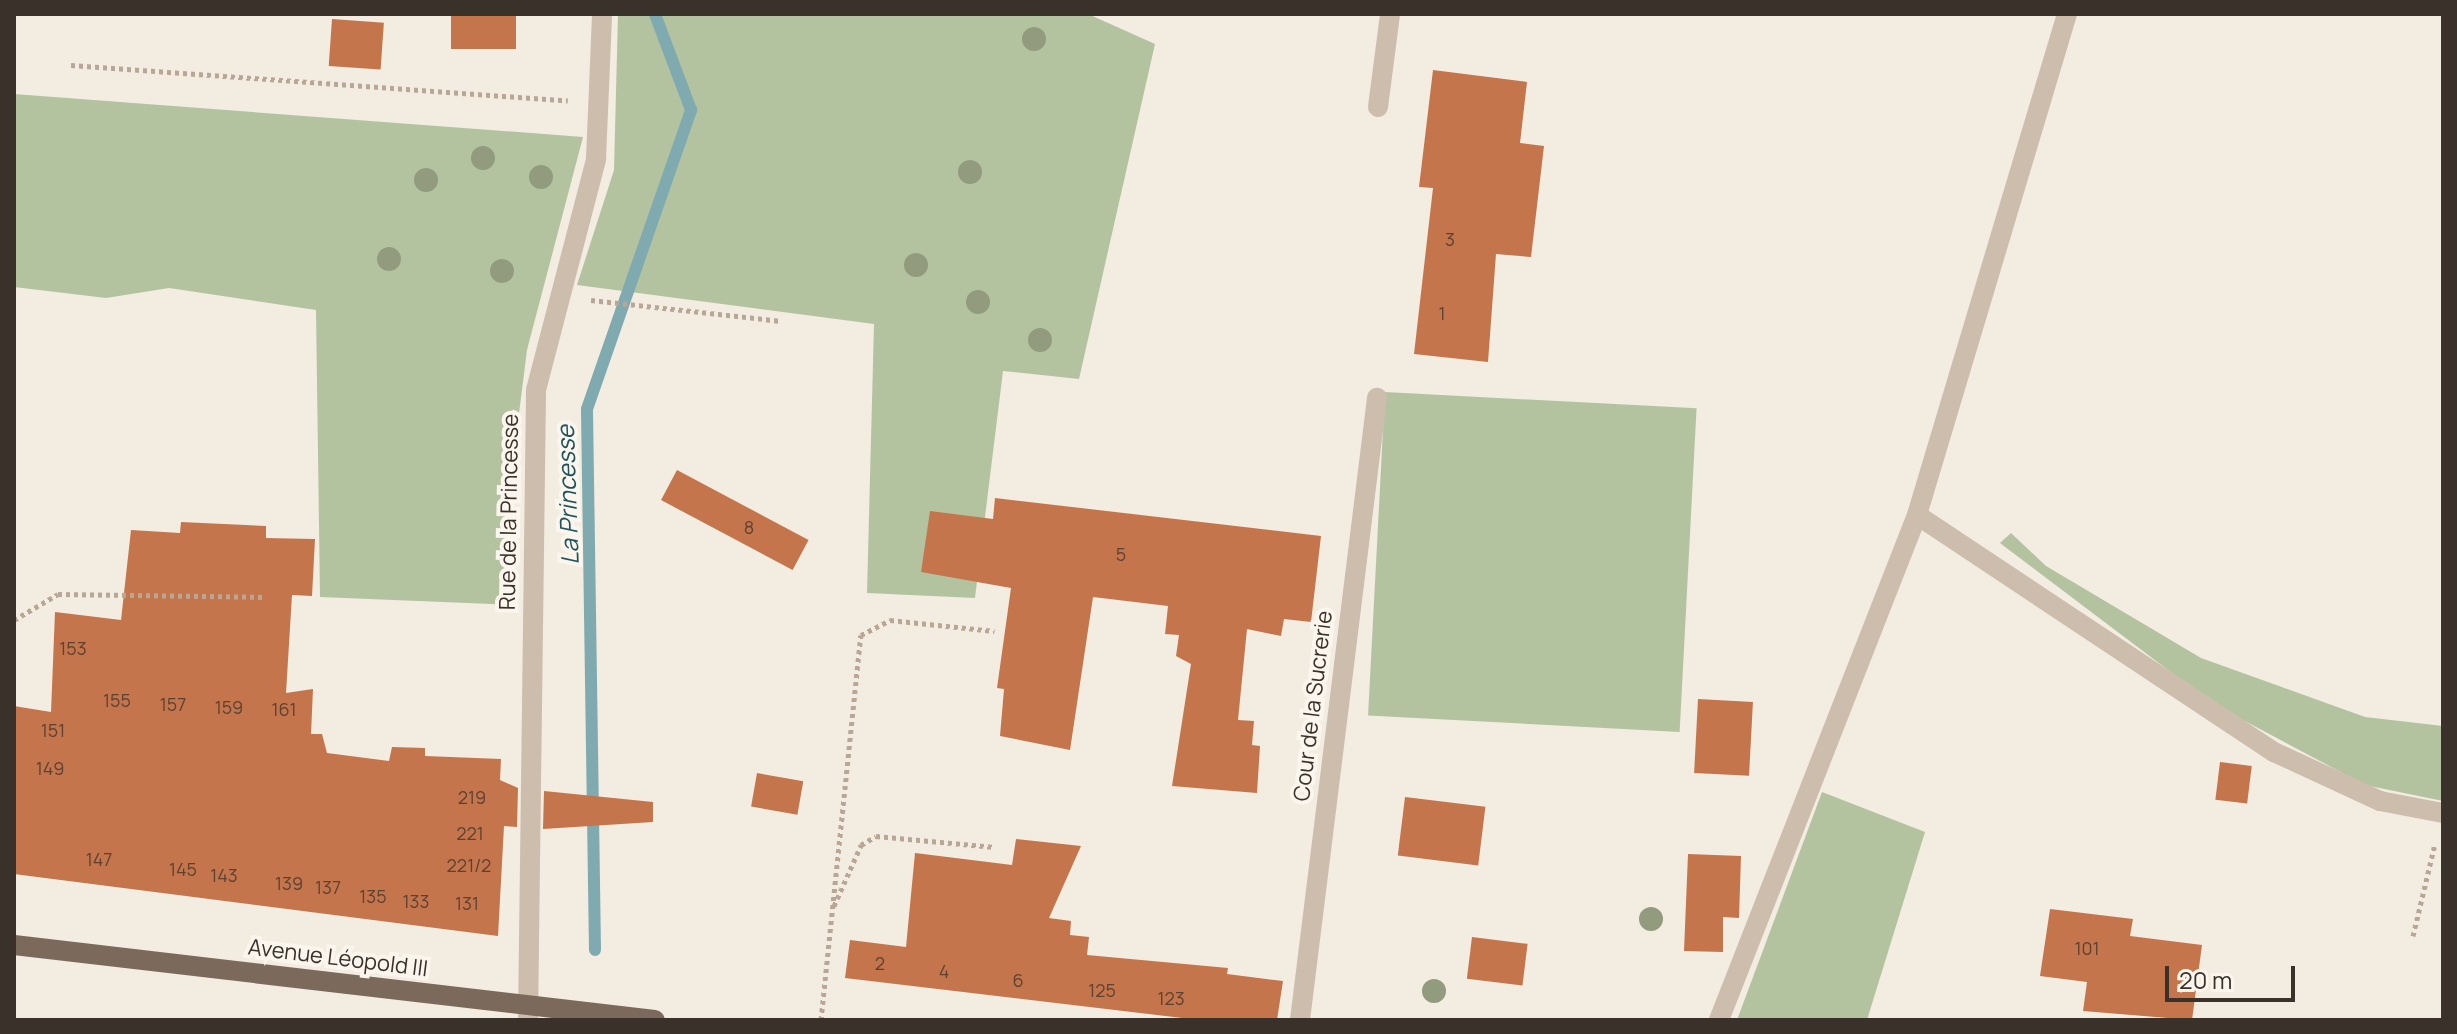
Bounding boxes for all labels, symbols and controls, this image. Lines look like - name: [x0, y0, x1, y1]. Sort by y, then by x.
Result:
- house number: 3: [1445, 228, 1455, 250]
- house number: 1: [1438, 302, 1446, 324]
- street label: Rue de la Princesse: [494, 414, 524, 610]
- water label: La Princesse: [550, 425, 584, 565]
- house number: 8: [744, 516, 754, 538]
- house number: 5: [1116, 543, 1126, 565]
- street label: Cour de la Sucrerie: [1288, 609, 1338, 803]
- house number: 153: [59, 637, 87, 659]
- house number: 155: [103, 689, 131, 711]
- house number: 157: [160, 693, 186, 715]
- house number: 159: [215, 696, 243, 718]
- house number: 161: [272, 698, 296, 720]
- house number: 151: [41, 719, 65, 741]
- house number: 149: [36, 757, 64, 779]
- house number: 219: [458, 786, 486, 808]
- house number: 221: [456, 822, 484, 844]
- house number: 147: [86, 848, 112, 870]
- house number: 221/2: [447, 854, 491, 876]
- house number: 145: [169, 858, 197, 880]
- house number: 143: [210, 864, 238, 886]
- house number: 139: [275, 872, 303, 894]
- house number: 137: [315, 876, 341, 898]
- house number: 135: [359, 885, 387, 907]
- house number: 133: [403, 890, 429, 912]
- house number: 131: [455, 892, 479, 914]
- street label: Avenue Léopold III: [247, 934, 429, 982]
- house number: 101: [2074, 937, 2100, 959]
- scale bar: [2169, 950, 2299, 1000]
- house number: 2: [875, 952, 885, 974]
- house number: 4: [939, 960, 949, 982]
- text: 20 m: [2179, 963, 2232, 996]
- house number: 6: [1012, 969, 1024, 991]
- house number: 125: [1088, 979, 1116, 1001]
- house number: 123: [1157, 987, 1185, 1009]

